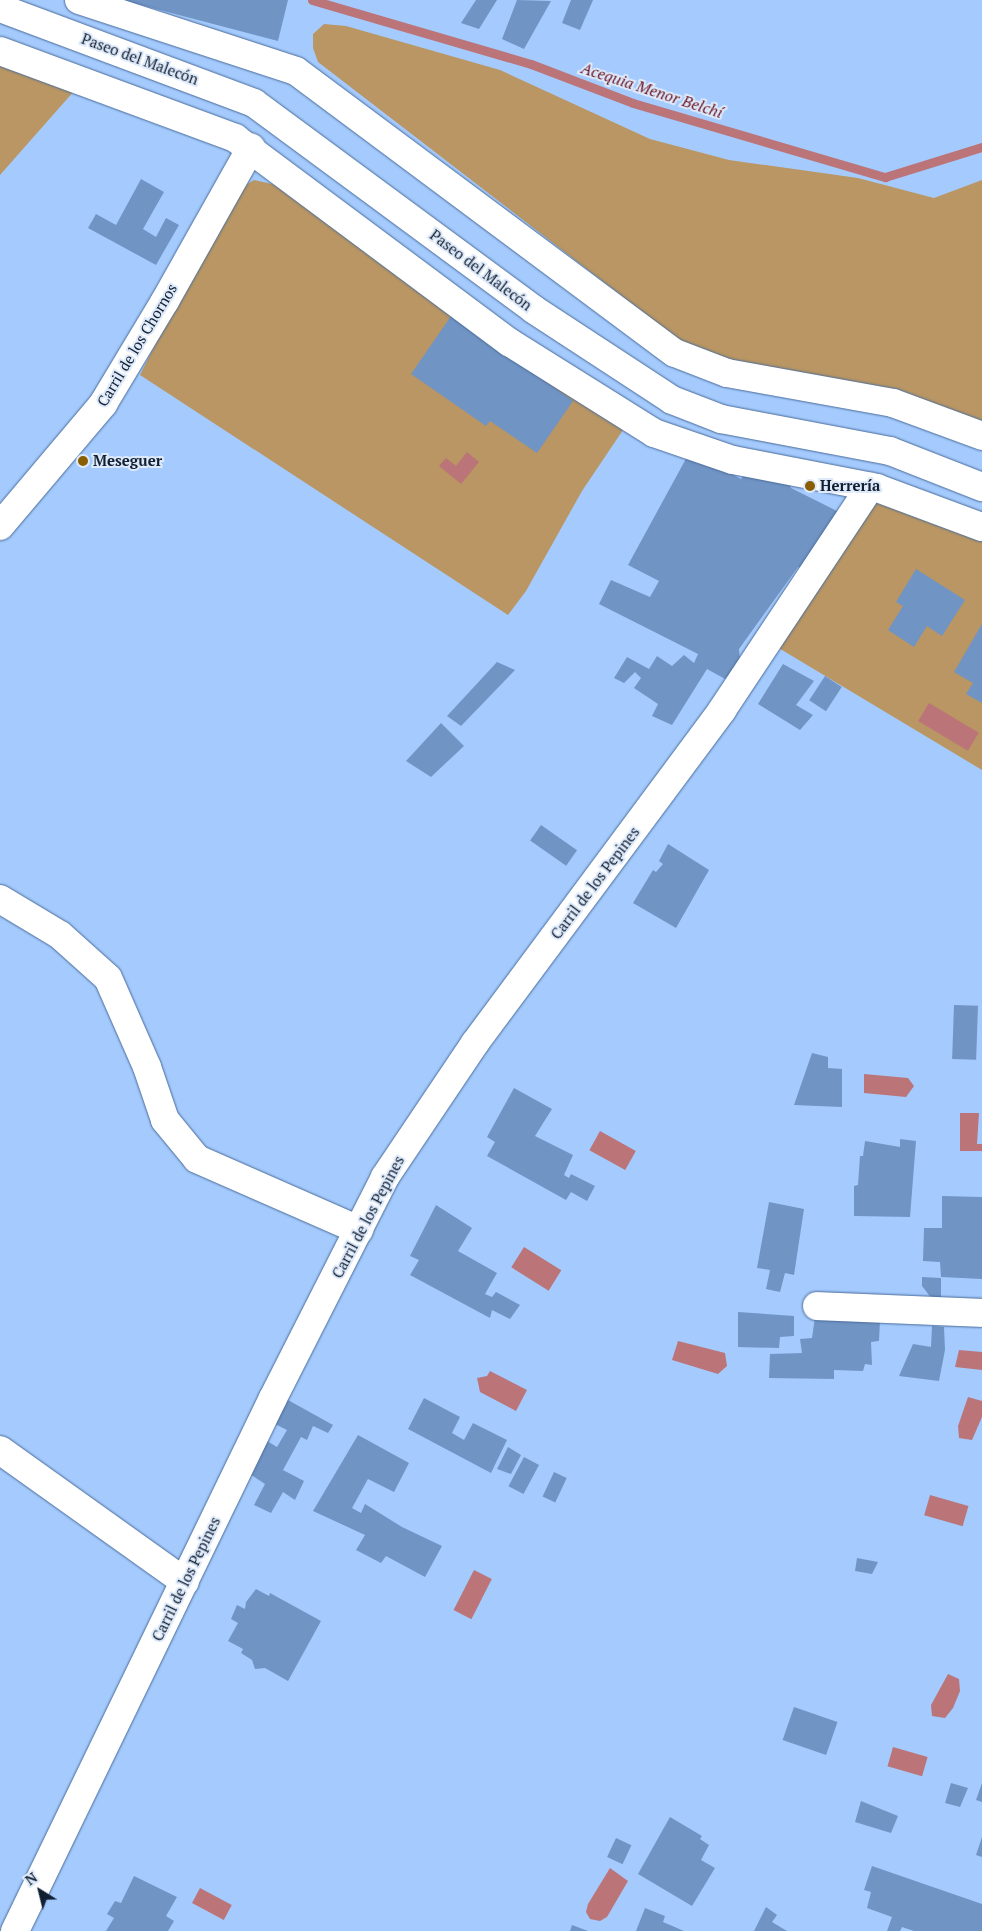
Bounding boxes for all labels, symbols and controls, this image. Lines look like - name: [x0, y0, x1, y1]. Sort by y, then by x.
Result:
- street label: Paseo del Malecón: [79, 29, 201, 89]
- water label: Acequia Menor Belchí: [579, 58, 725, 122]
- street label: Paseo del Malecón: [426, 226, 536, 314]
- street label: Carril de los Chornos: [93, 280, 181, 410]
- place label: Meseguer: [93, 452, 162, 470]
- marker: Meseguer: [77, 455, 89, 467]
- place label: Herrería: [820, 477, 880, 495]
- marker: Herrería: [804, 480, 816, 492]
- street label: Carril de los Pepines: [547, 823, 643, 943]
- street label: Carril de los Pepines: [328, 1153, 408, 1281]
- street label: Carril de los Pepines: [148, 1514, 224, 1644]
- north arrow: [15, 1866, 65, 1916]
- text: N: [21, 1868, 41, 1889]

